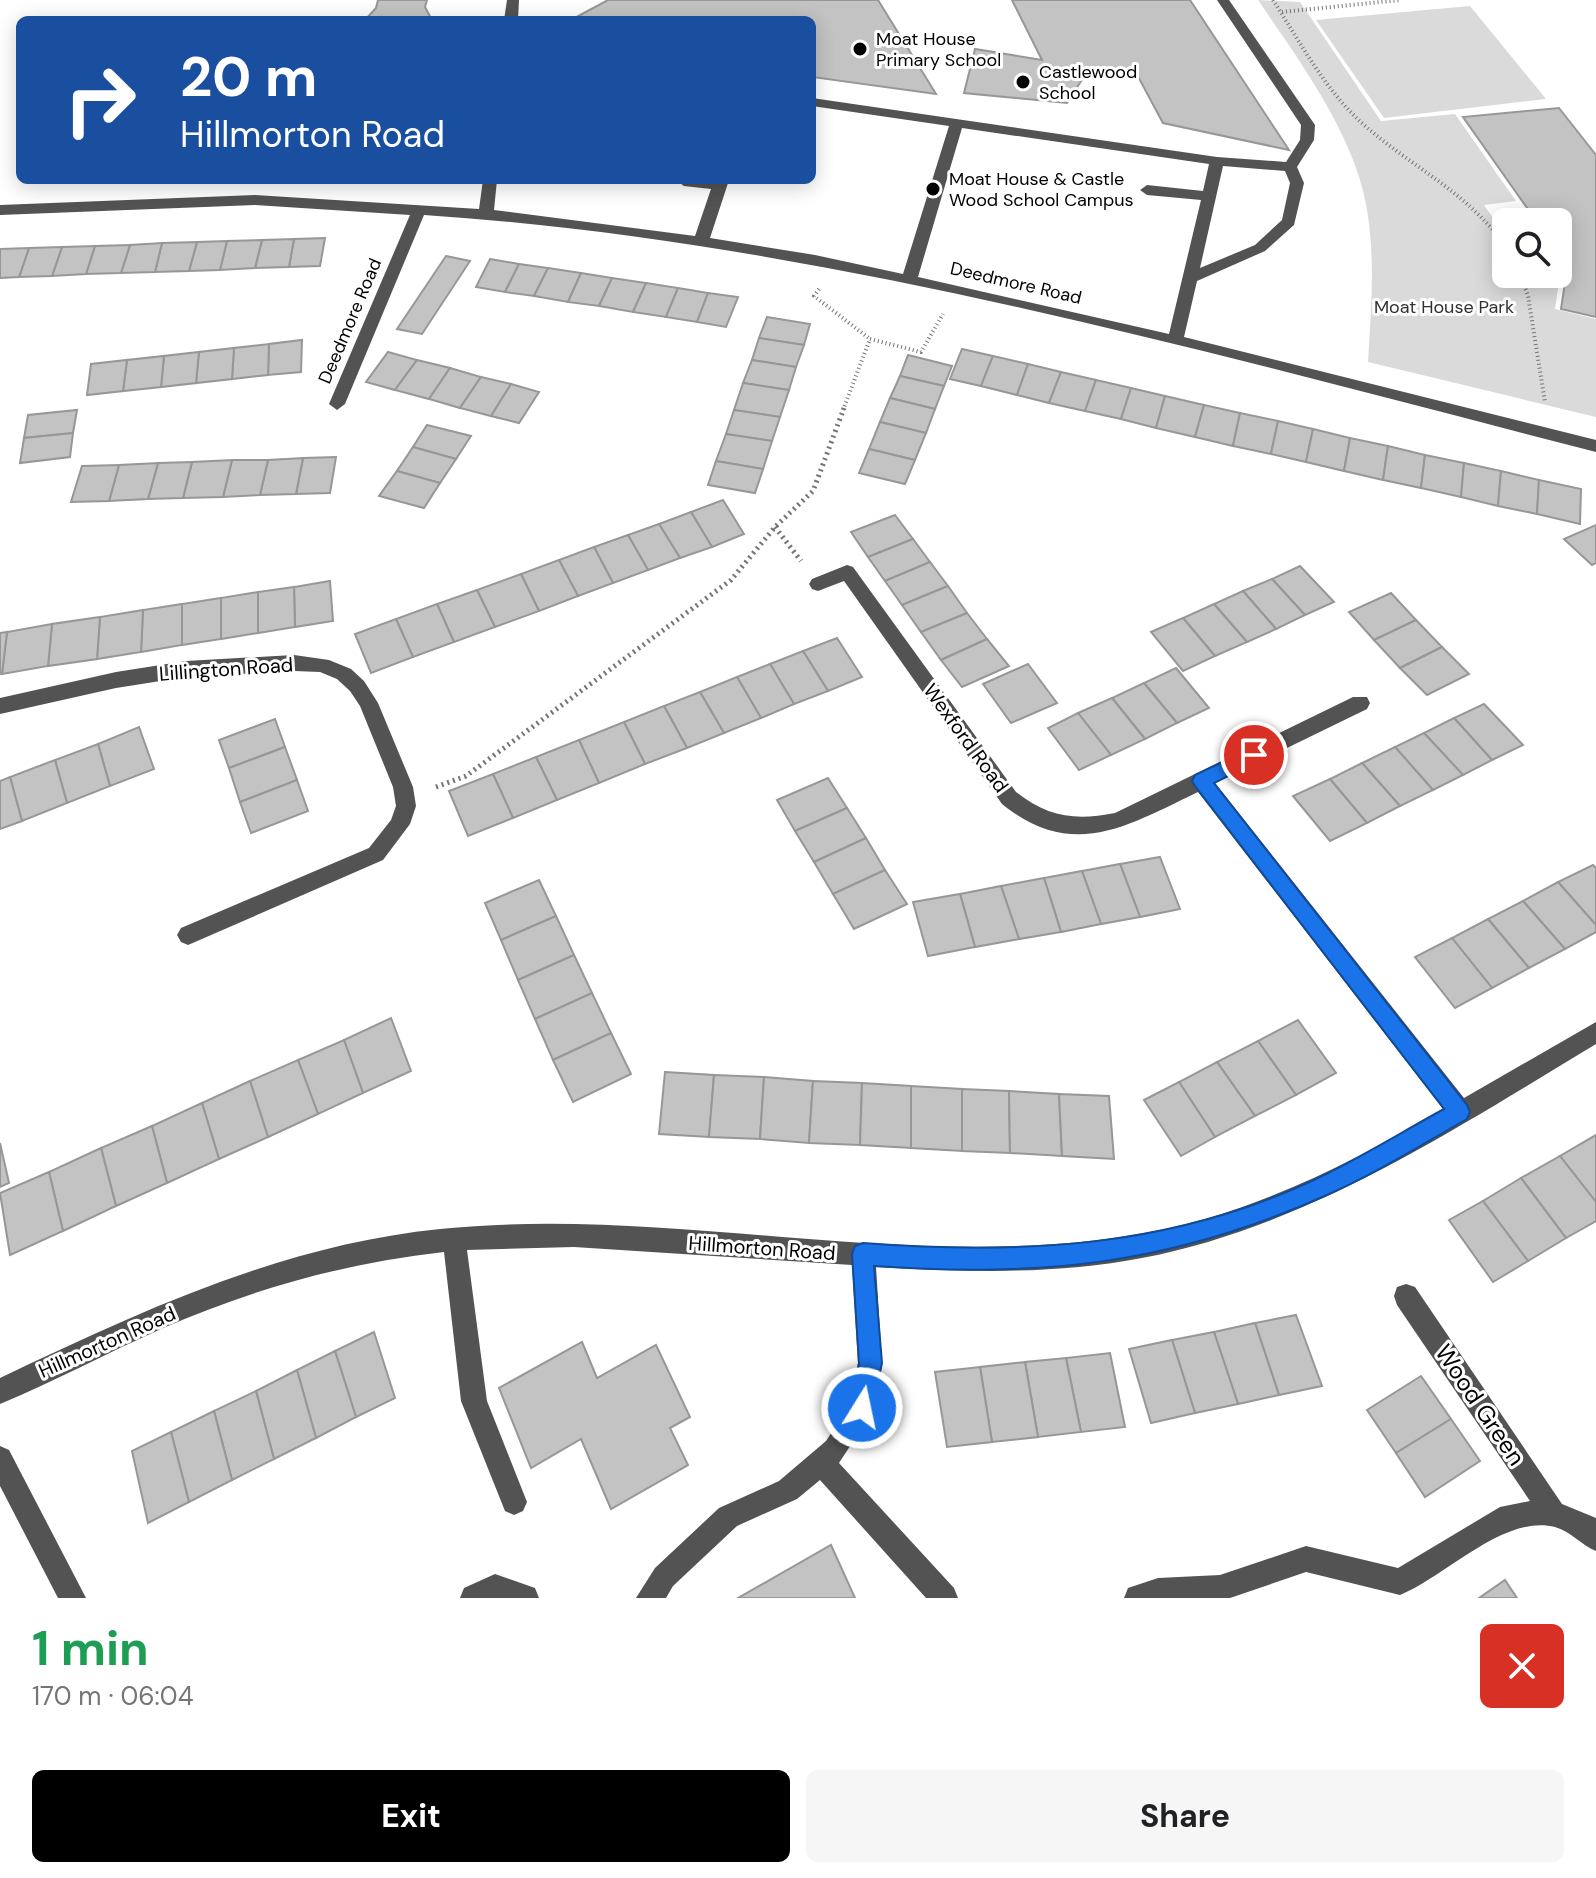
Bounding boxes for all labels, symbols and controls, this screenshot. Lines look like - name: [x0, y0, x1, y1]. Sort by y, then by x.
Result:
- place label: Moat House Primary School: [876, 27, 1001, 72]
- text: 20 m: [180, 40, 317, 113]
- marker: Moat House Primary School: [851, 40, 869, 58]
- icon: right: [48, 48, 152, 152]
- place label: Castlewood School: [1039, 60, 1137, 105]
- marker: Castlewood School: [1014, 73, 1032, 91]
- text: Hillmorton Road: [180, 111, 445, 158]
- place label: Moat House & Castle Wood School Campus: [949, 167, 1134, 212]
- marker: Moat House & Castle Wood School Campus: [924, 180, 942, 198]
- map controls: [1492, 208, 1572, 288]
- button: search: [1492, 208, 1572, 288]
- street label: Deedmore Road: [313, 255, 387, 387]
- street label: Deedmore Road: [948, 256, 1084, 310]
- park label: Moat House Park: [1374, 295, 1514, 319]
- street label: Lillington Road: [158, 651, 294, 687]
- street label: Wexford Road: [918, 678, 1014, 798]
- pin: [1220, 721, 1288, 789]
- icon: arrive: [1232, 733, 1276, 777]
- street label: Hillmorton Road: [688, 1230, 836, 1266]
- street label: Hillmorton Road: [34, 1300, 180, 1384]
- street label: Wood Green: [1429, 1338, 1532, 1471]
- position arrow: [820, 1366, 904, 1450]
- text: 1 min: [32, 1617, 149, 1680]
- button: close: [1480, 1624, 1564, 1708]
- text: 170 m · 06:04: [32, 1679, 193, 1713]
- button: Exit: [32, 1770, 790, 1862]
- button: Share: [806, 1770, 1564, 1862]

